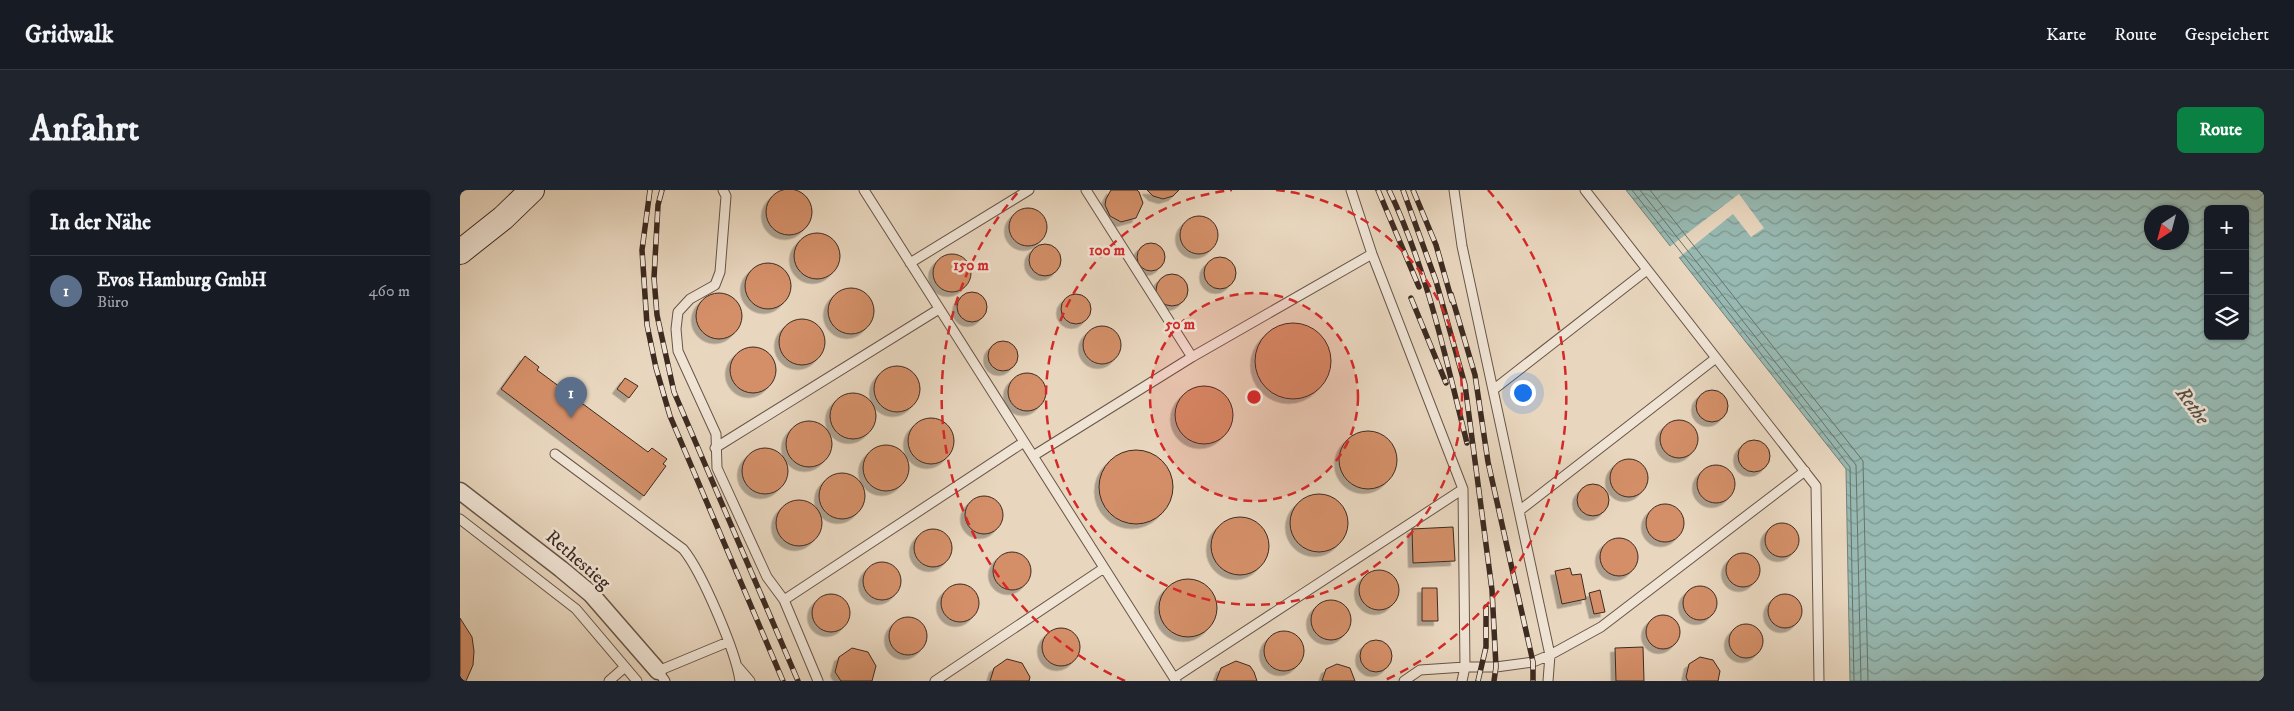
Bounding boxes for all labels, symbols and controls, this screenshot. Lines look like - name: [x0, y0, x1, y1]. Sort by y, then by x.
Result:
- text: Gridwalk: [25, 20, 113, 50]
- text: Karte: [2046, 24, 2086, 46]
- text: Route: [2114, 24, 2157, 46]
- text: Gespeichert: [2185, 24, 2269, 46]
- button: Route: [2177, 107, 2264, 153]
- text: Anfahrt: [30, 108, 139, 152]
- north arrow: [2144, 205, 2189, 250]
- map controls: [2204, 205, 2249, 340]
- button: +: [2204, 205, 2249, 250]
- text: In der Nähe: [50, 210, 151, 236]
- text: 100 m: [1089, 241, 1126, 260]
- button: −: [2204, 250, 2249, 295]
- text: 150 m: [953, 256, 989, 275]
- text: Evos Hamburg GmbH: [97, 269, 267, 292]
- text: 1: [63, 281, 69, 301]
- text: 460 m: [368, 281, 410, 301]
- text: Büro: [97, 292, 129, 312]
- button: layers: [2204, 295, 2249, 340]
- text: 50 m: [1164, 315, 1196, 334]
- pin: 1: [555, 377, 587, 418]
- your location: [1510, 380, 1536, 406]
- water label: Rethe: [2169, 381, 2215, 431]
- centre of rings: [1245, 388, 1263, 406]
- street label: Rethestieg: [541, 525, 616, 595]

